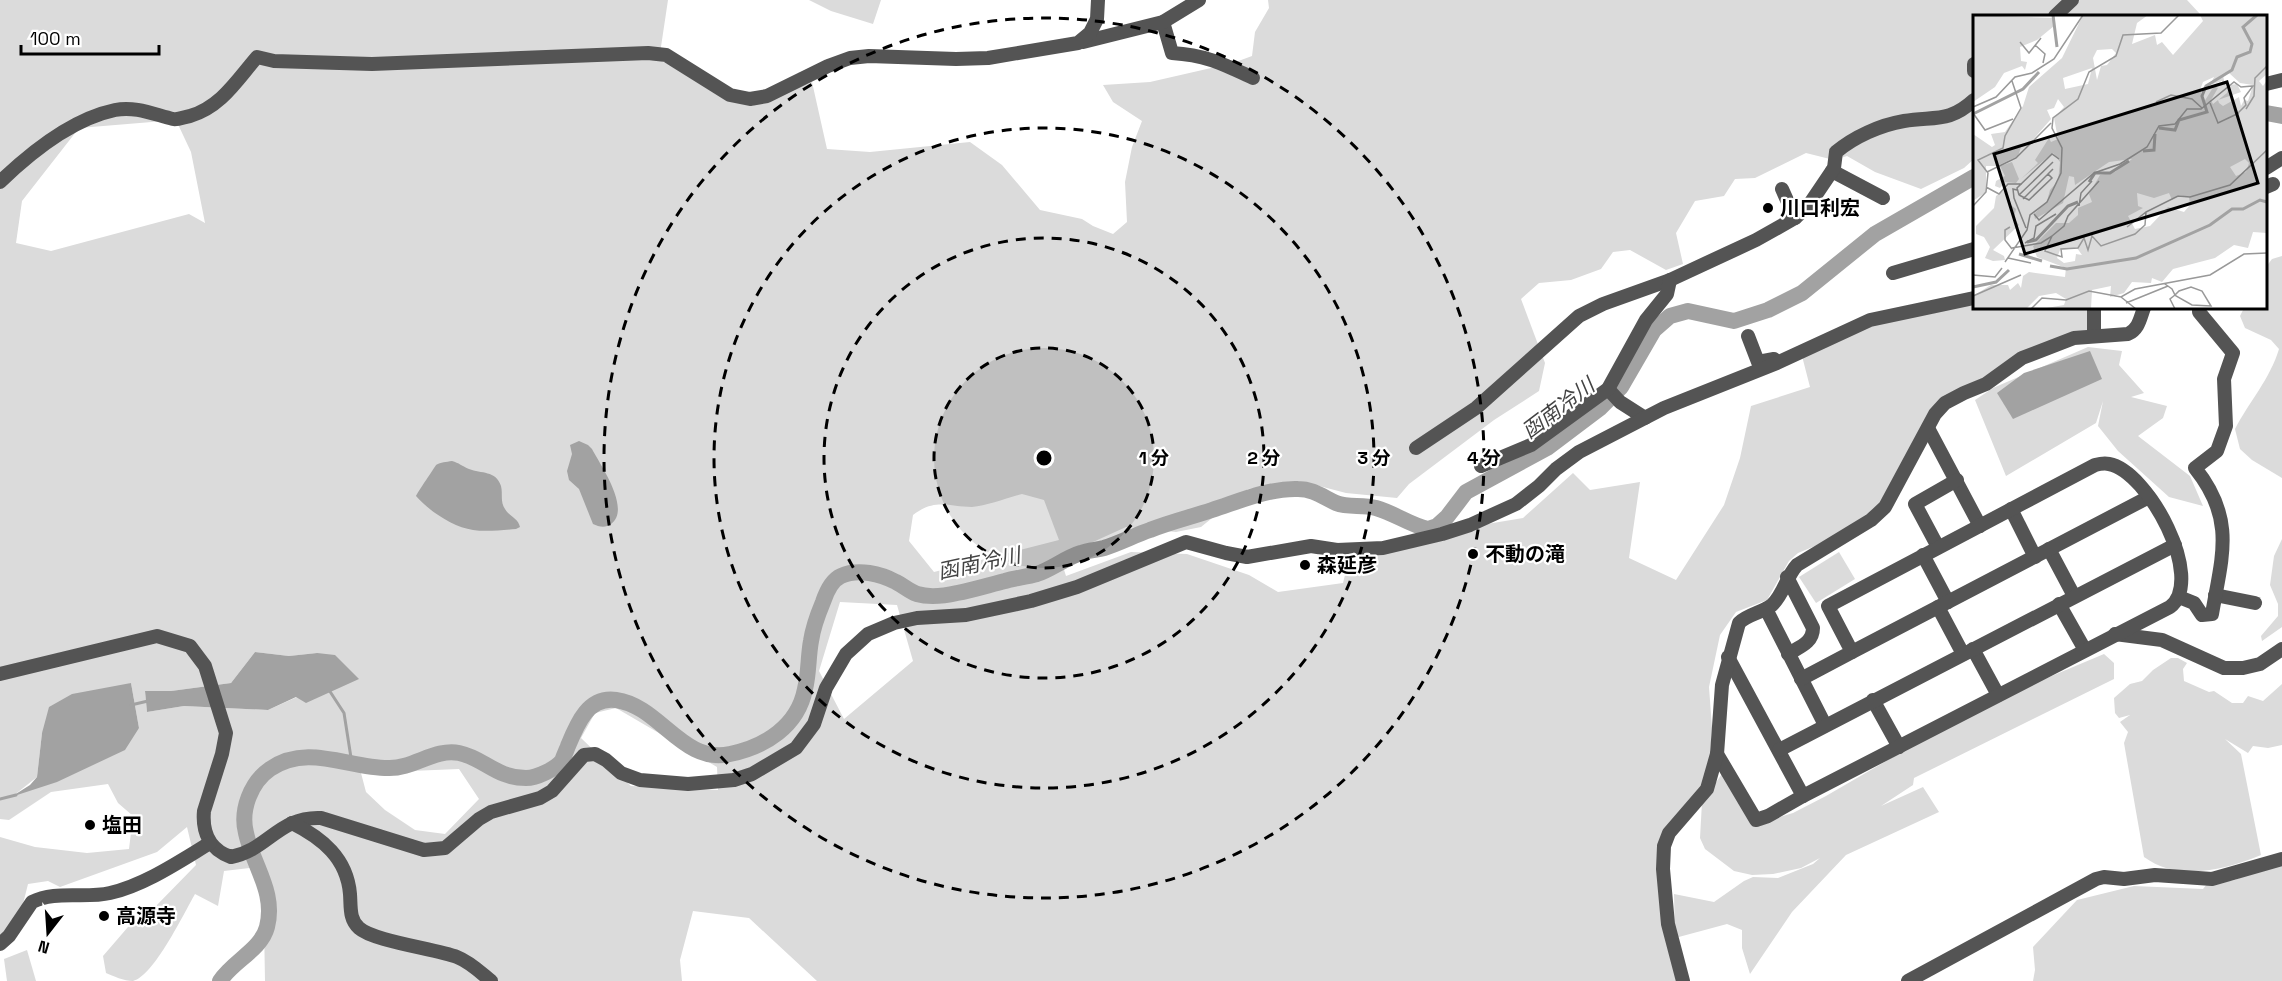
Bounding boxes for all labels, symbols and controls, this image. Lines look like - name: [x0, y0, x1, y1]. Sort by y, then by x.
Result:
- inset map: [1973, 15, 2267, 309]
- scale bar: [21, 18, 159, 56]
- text: 100 m: [30, 27, 81, 50]
- place label: 川口利宏: [1780, 195, 1860, 221]
- marker: 川口利宏: [1761, 201, 1775, 215]
- water label: 函南冷川: [1516, 371, 1601, 444]
- text: 1 分: [1139, 446, 1169, 469]
- text: 2 分: [1247, 446, 1281, 469]
- text: 3 分: [1357, 446, 1391, 469]
- text: 4 分: [1467, 446, 1501, 469]
- centre of rings: [1034, 448, 1054, 468]
- water label: 函南冷川: [935, 541, 1025, 585]
- place label: 不動の滝: [1485, 541, 1565, 567]
- marker: 不動の滝: [1466, 547, 1480, 561]
- place label: 森延彦: [1317, 552, 1377, 578]
- marker: 森延彦: [1298, 558, 1312, 572]
- place label: 塩田: [102, 812, 142, 838]
- marker: 塩田: [83, 818, 97, 832]
- north arrow: [18, 903, 78, 963]
- place label: 高源寺: [116, 903, 176, 929]
- marker: 高源寺: [97, 909, 111, 923]
- text: N: [36, 935, 52, 958]

